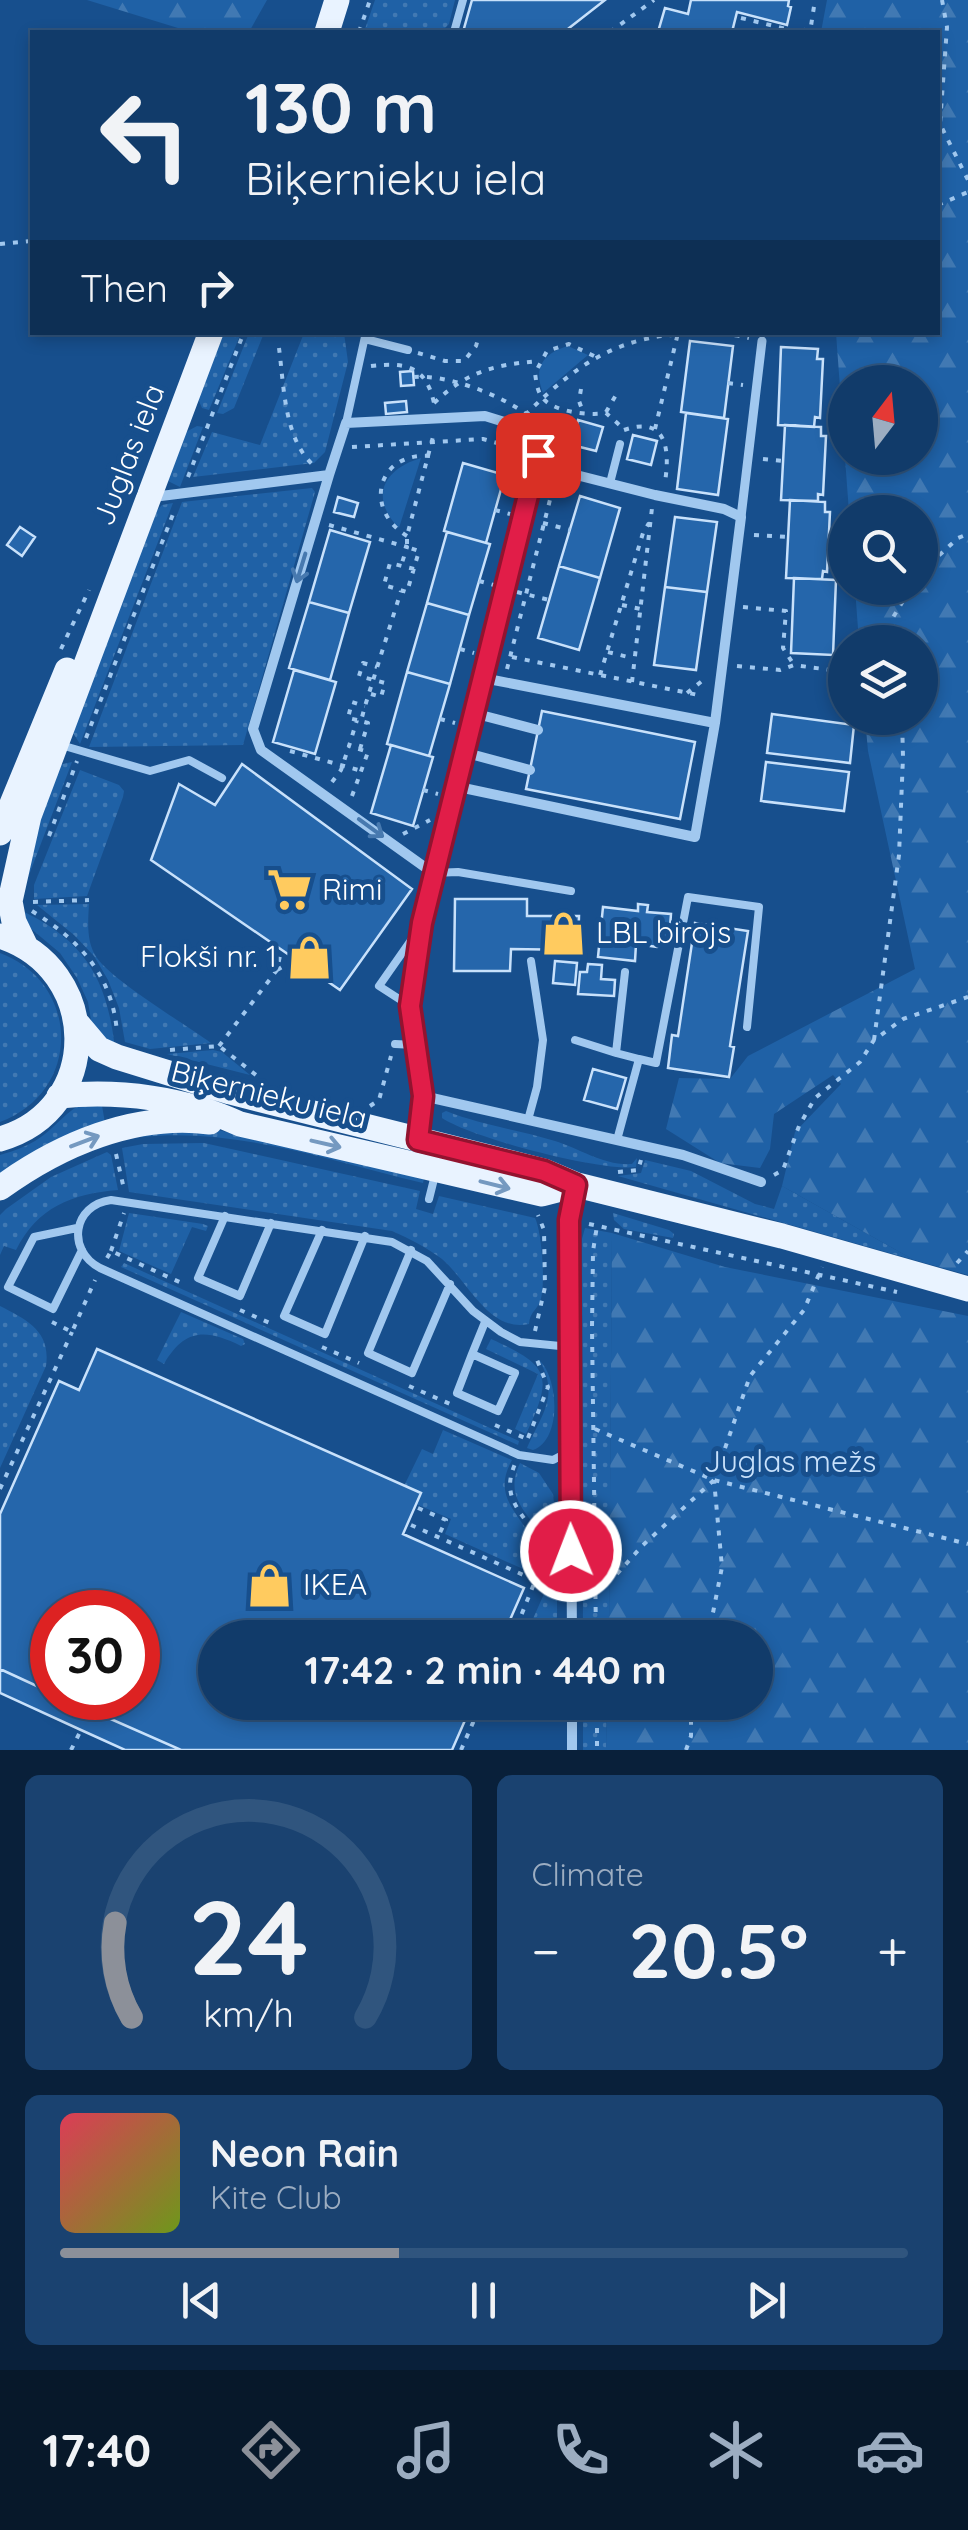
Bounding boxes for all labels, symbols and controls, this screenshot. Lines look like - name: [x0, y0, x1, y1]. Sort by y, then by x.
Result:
- text: 130 m: [245, 63, 437, 151]
- icon: left: [80, 70, 210, 200]
- text: Biķernieku iela: [245, 150, 546, 206]
- icon: right: [188, 260, 243, 315]
- text: Then: [80, 264, 168, 312]
- north arrow: [828, 365, 938, 475]
- map controls: [828, 365, 938, 735]
- street label: Juglas iela: [84, 379, 172, 531]
- pin: [496, 413, 581, 498]
- icon: arrive: [511, 428, 566, 483]
- button: search: [828, 495, 938, 605]
- one-way arrow: [291, 552, 309, 583]
- button: layers: [828, 625, 938, 735]
- one-way arrow: [356, 817, 384, 838]
- supermarket icon: Rimi: [265, 866, 313, 914]
- place label: Rimi: [322, 870, 382, 908]
- shop icon: LBL birojs: [539, 909, 587, 957]
- place label: LBL birojs: [596, 913, 731, 951]
- shop icon: Flokši nr. 1: [286, 933, 334, 981]
- place label: Flokši nr. 1: [140, 937, 277, 975]
- street label: Biķernieku iela: [167, 1051, 371, 1137]
- one-way arrow: [68, 1131, 99, 1149]
- one-way arrow: [309, 1136, 341, 1154]
- one-way arrow: [479, 1176, 510, 1195]
- park label: Juglas mežs: [704, 1442, 876, 1480]
- position arrow: [519, 1499, 623, 1603]
- shop icon: IKEA: [246, 1561, 294, 1609]
- place label: IKEA: [303, 1565, 367, 1603]
- speed limit sign: 30: [30, 1590, 160, 1720]
- text: 17:42 · 2 min · 440 m: [304, 1646, 667, 1694]
- text: Climate: [532, 1854, 644, 1894]
- text: 24: [188, 1871, 308, 2001]
- text: 20.5°: [629, 1903, 809, 1997]
- text: −: [532, 1916, 560, 1985]
- text: +: [877, 1916, 908, 1985]
- text: km/h: [203, 1991, 294, 2036]
- text: Neon Rain: [210, 2129, 399, 2177]
- text: Kite Club: [210, 2177, 342, 2217]
- icon: previous: [174, 2273, 229, 2328]
- icon: pause: [456, 2273, 511, 2328]
- icon: next: [739, 2273, 794, 2328]
- icon: directions: [236, 2415, 306, 2485]
- icon: music: [391, 2415, 461, 2485]
- icon: phone: [546, 2415, 616, 2485]
- icon: climate: [701, 2415, 771, 2485]
- icon: car: [855, 2415, 925, 2485]
- text: 17:40: [42, 2422, 151, 2478]

